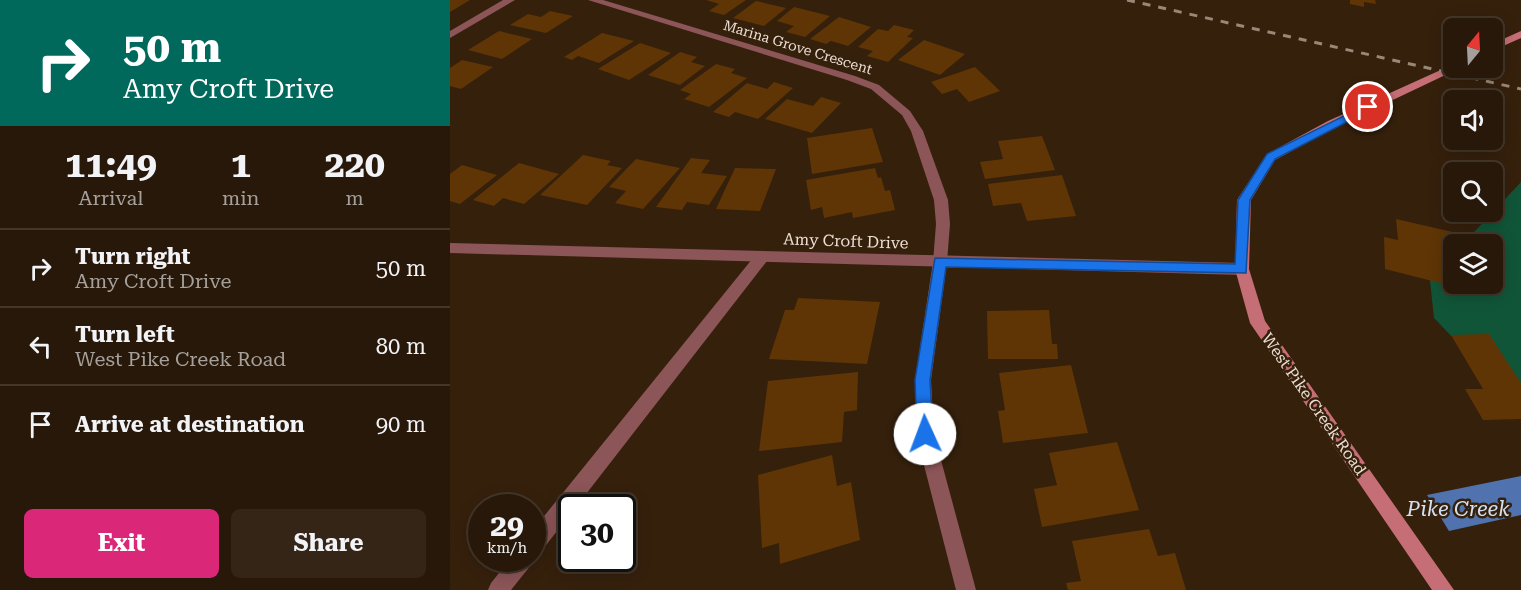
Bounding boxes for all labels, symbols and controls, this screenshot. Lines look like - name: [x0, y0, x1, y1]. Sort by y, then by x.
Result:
- street label: Marina Grove Crescent: [722, 17, 874, 77]
- north arrow: [1443, 18, 1503, 78]
- map controls: [1443, 18, 1503, 294]
- text: 50 m: [123, 23, 221, 72]
- icon: right: [24, 24, 102, 102]
- text: Amy Croft Drive: [123, 73, 334, 105]
- pin: [1342, 81, 1393, 132]
- icon: arrive: [1351, 90, 1384, 123]
- button: sound: [1443, 90, 1503, 150]
- text: 11:49: [65, 144, 157, 186]
- text: 1: [231, 144, 251, 186]
- text: 220: [325, 144, 385, 186]
- button: search: [1443, 162, 1503, 222]
- text: Arrival: [78, 186, 143, 210]
- text: min: [222, 186, 259, 210]
- text: m: [346, 186, 364, 210]
- street label: Amy Croft Drive: [783, 229, 909, 253]
- button: layers: [1443, 234, 1503, 294]
- text: Turn right: [75, 244, 190, 269]
- icon: right: [24, 252, 57, 285]
- text: 50 m: [376, 256, 426, 281]
- text: Amy Croft Drive: [75, 269, 231, 293]
- text: Turn left: [75, 322, 175, 347]
- street label: West Pike Creek Road: [1258, 329, 1370, 479]
- icon: left: [24, 330, 57, 363]
- text: 80 m: [376, 334, 426, 359]
- text: West Pike Creek Road: [75, 347, 286, 371]
- position arrow: [893, 402, 957, 466]
- icon: arrive: [24, 408, 57, 441]
- text: Arrive at destination: [75, 412, 304, 437]
- text: 90 m: [376, 412, 426, 437]
- speed limit sign: 30: [558, 494, 636, 572]
- water label: Pike Creek: [1405, 497, 1510, 521]
- text: 29: [490, 508, 524, 543]
- button: Exit: [24, 509, 219, 578]
- button: Share: [231, 509, 426, 578]
- text: km/h: [487, 539, 527, 557]

